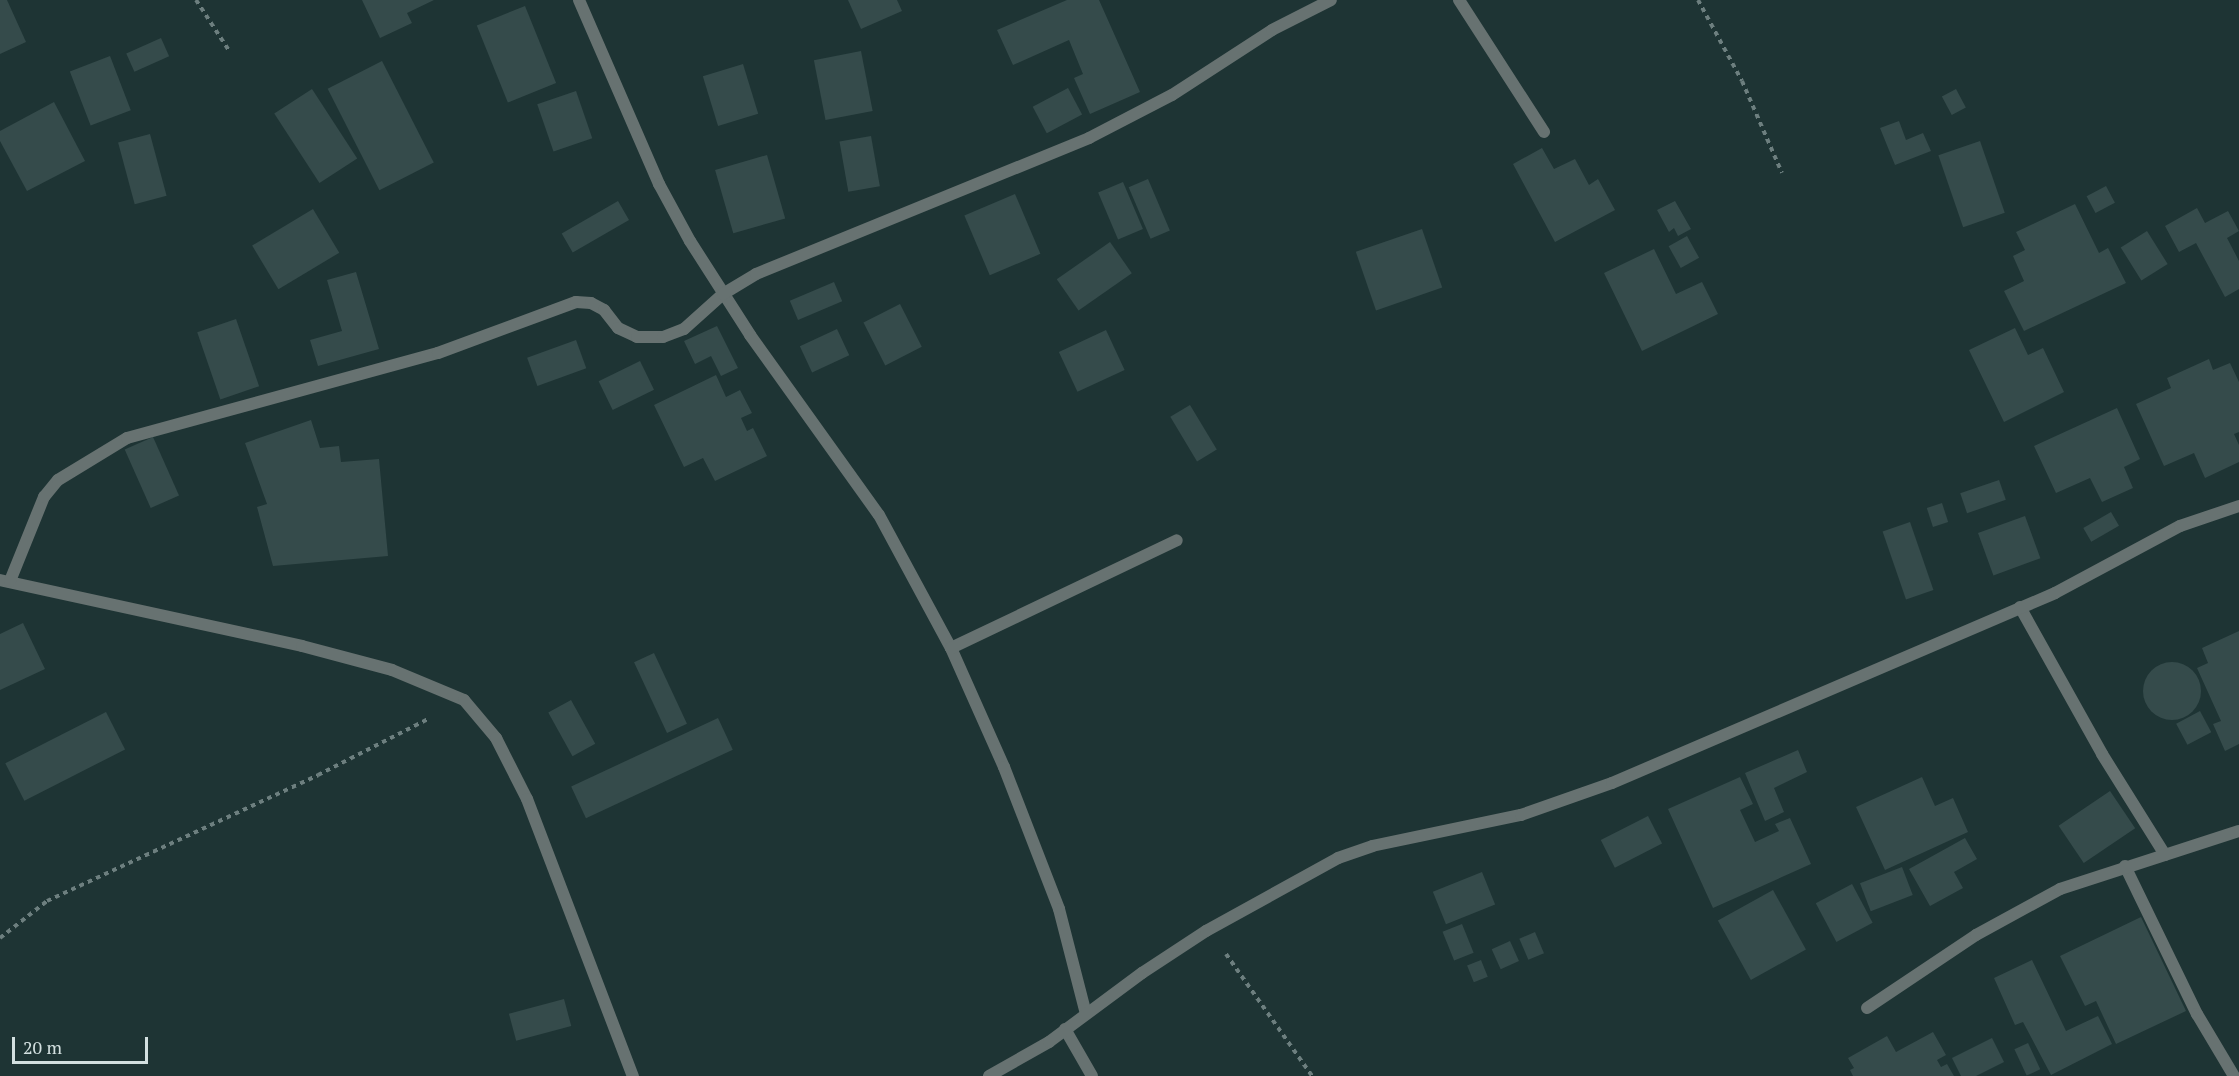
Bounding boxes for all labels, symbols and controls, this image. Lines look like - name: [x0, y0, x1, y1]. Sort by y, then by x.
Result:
- scale bar: [15, 1025, 152, 1063]
- text: 20 m: [23, 1035, 62, 1059]

